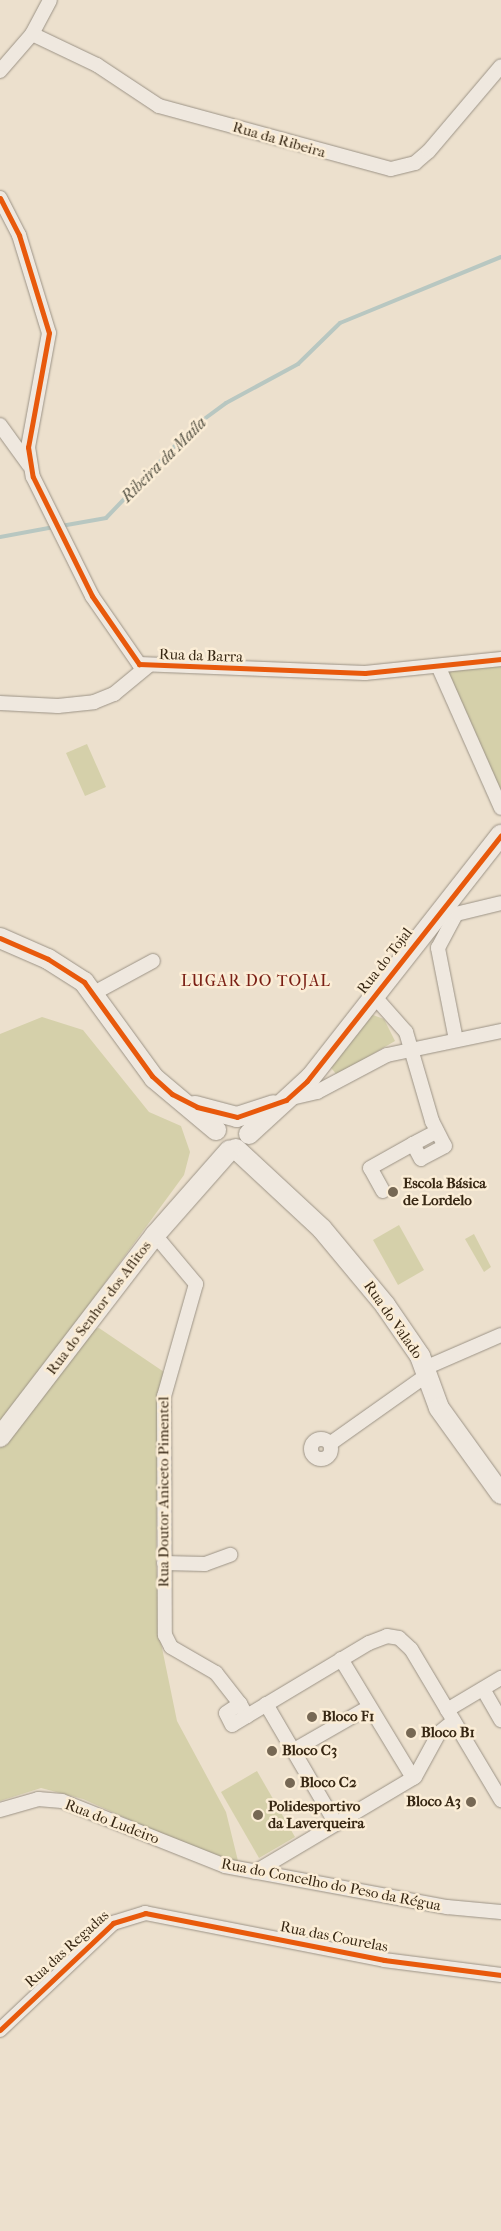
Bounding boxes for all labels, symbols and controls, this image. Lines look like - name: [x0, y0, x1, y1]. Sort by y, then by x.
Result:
- street label: Rua da Ribeira: [230, 118, 328, 162]
- water label: Ribeira da Maíla: [118, 414, 210, 506]
- street label: Rua da Barra: [159, 646, 243, 666]
- street label: Rua do Tojal: [353, 924, 417, 998]
- district label: LUGAR DO TOJAL: [179, 971, 333, 991]
- place label: Escola Básica de Lordelo: [403, 1174, 486, 1209]
- marker: Escola Básica de Lordelo: [387, 1186, 399, 1198]
- street label: Rua do Senhor dos Aflitos: [43, 1237, 155, 1379]
- street label: Rua do Valado: [360, 1278, 426, 1362]
- street label: Rua Doutor Aniceto Pimentel: [155, 1397, 173, 1587]
- place label: Bloco F1: [322, 1708, 374, 1726]
- marker: Bloco F1: [306, 1711, 318, 1723]
- place label: Bloco B1: [421, 1724, 475, 1742]
- marker: Bloco B1: [405, 1727, 417, 1739]
- place label: Bloco C3: [282, 1742, 337, 1760]
- marker: Bloco C3: [266, 1745, 278, 1757]
- place label: Bloco C2: [300, 1774, 357, 1792]
- marker: Bloco C2: [284, 1777, 296, 1789]
- place label: Bloco A3: [406, 1793, 461, 1811]
- street label: Rua do Ludeiro: [62, 1796, 162, 1848]
- marker: Bloco A3: [465, 1796, 477, 1808]
- place label: Polidesportivo da Laverqueira: [268, 1797, 364, 1832]
- marker: Polidesportivo da Laverqueira: [252, 1809, 264, 1821]
- street label: Rua do Concelho do Peso da Régua: [220, 1855, 442, 1915]
- street label: Rua das Regadas: [21, 1907, 113, 1991]
- street label: Rua das Courelas: [279, 1918, 389, 1956]

